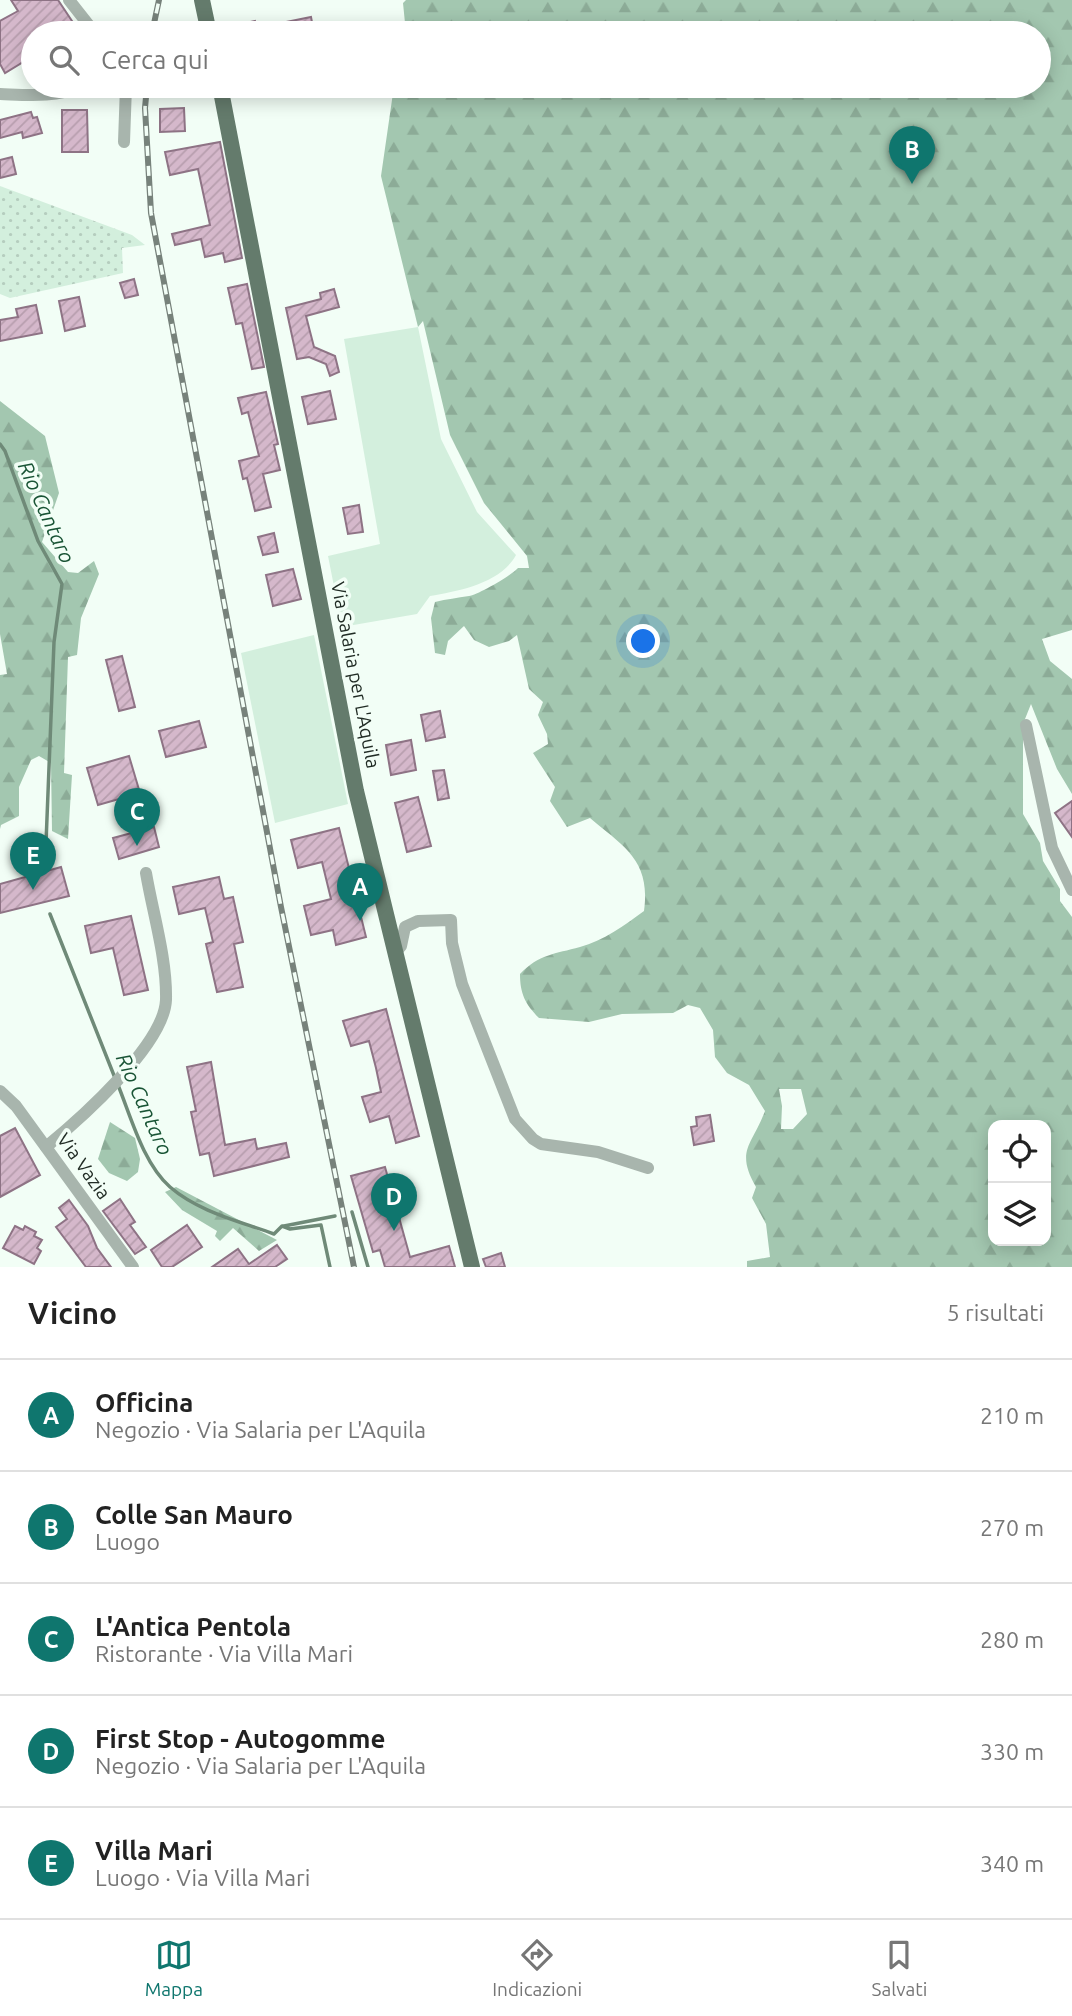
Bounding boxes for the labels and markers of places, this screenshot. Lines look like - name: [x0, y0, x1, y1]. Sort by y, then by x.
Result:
- pin: B: [889, 126, 935, 184]
- pin: C: [114, 788, 160, 846]
- pin: E: [10, 832, 56, 890]
- pin: A: [337, 863, 383, 921]
- pin: D: [371, 1173, 417, 1231]

